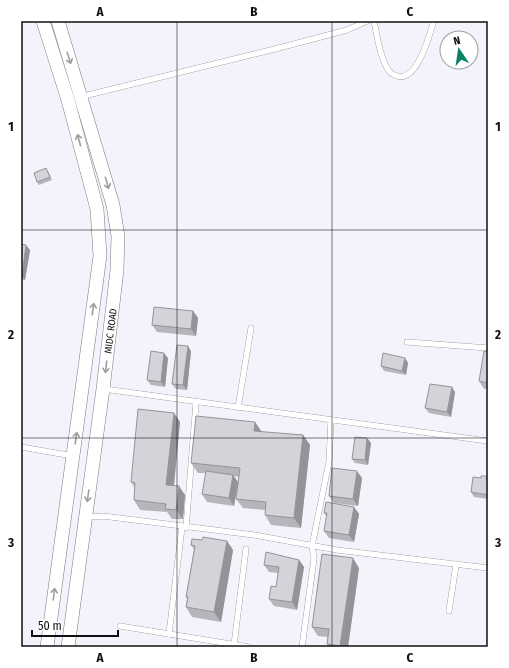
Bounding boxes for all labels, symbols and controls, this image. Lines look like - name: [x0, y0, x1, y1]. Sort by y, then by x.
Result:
- text: A: [95, 4, 104, 19]
- text: B: [250, 4, 258, 19]
- text: C: [407, 4, 414, 19]
- north arrow: [439, 30, 479, 70]
- text: N: [452, 34, 462, 48]
- one-way arrow: [66, 52, 74, 64]
- text: 1: [8, 119, 14, 134]
- text: 1: [495, 119, 501, 134]
- one-way arrow: [75, 134, 82, 147]
- one-way arrow: [104, 176, 111, 189]
- one-way arrow: [89, 303, 97, 316]
- street label: MIDC ROAD: [102, 308, 120, 354]
- text: 2: [7, 327, 14, 342]
- text: 2: [494, 327, 501, 342]
- one-way arrow: [102, 360, 110, 373]
- one-way arrow: [72, 432, 80, 445]
- one-way arrow: [84, 489, 92, 502]
- text: 3: [7, 535, 14, 550]
- text: 3: [494, 535, 501, 550]
- one-way arrow: [50, 588, 58, 601]
- scale bar: [32, 612, 118, 638]
- text: 50 m: [38, 619, 62, 633]
- text: A: [95, 650, 104, 665]
- text: B: [250, 650, 258, 665]
- text: C: [407, 650, 414, 665]

